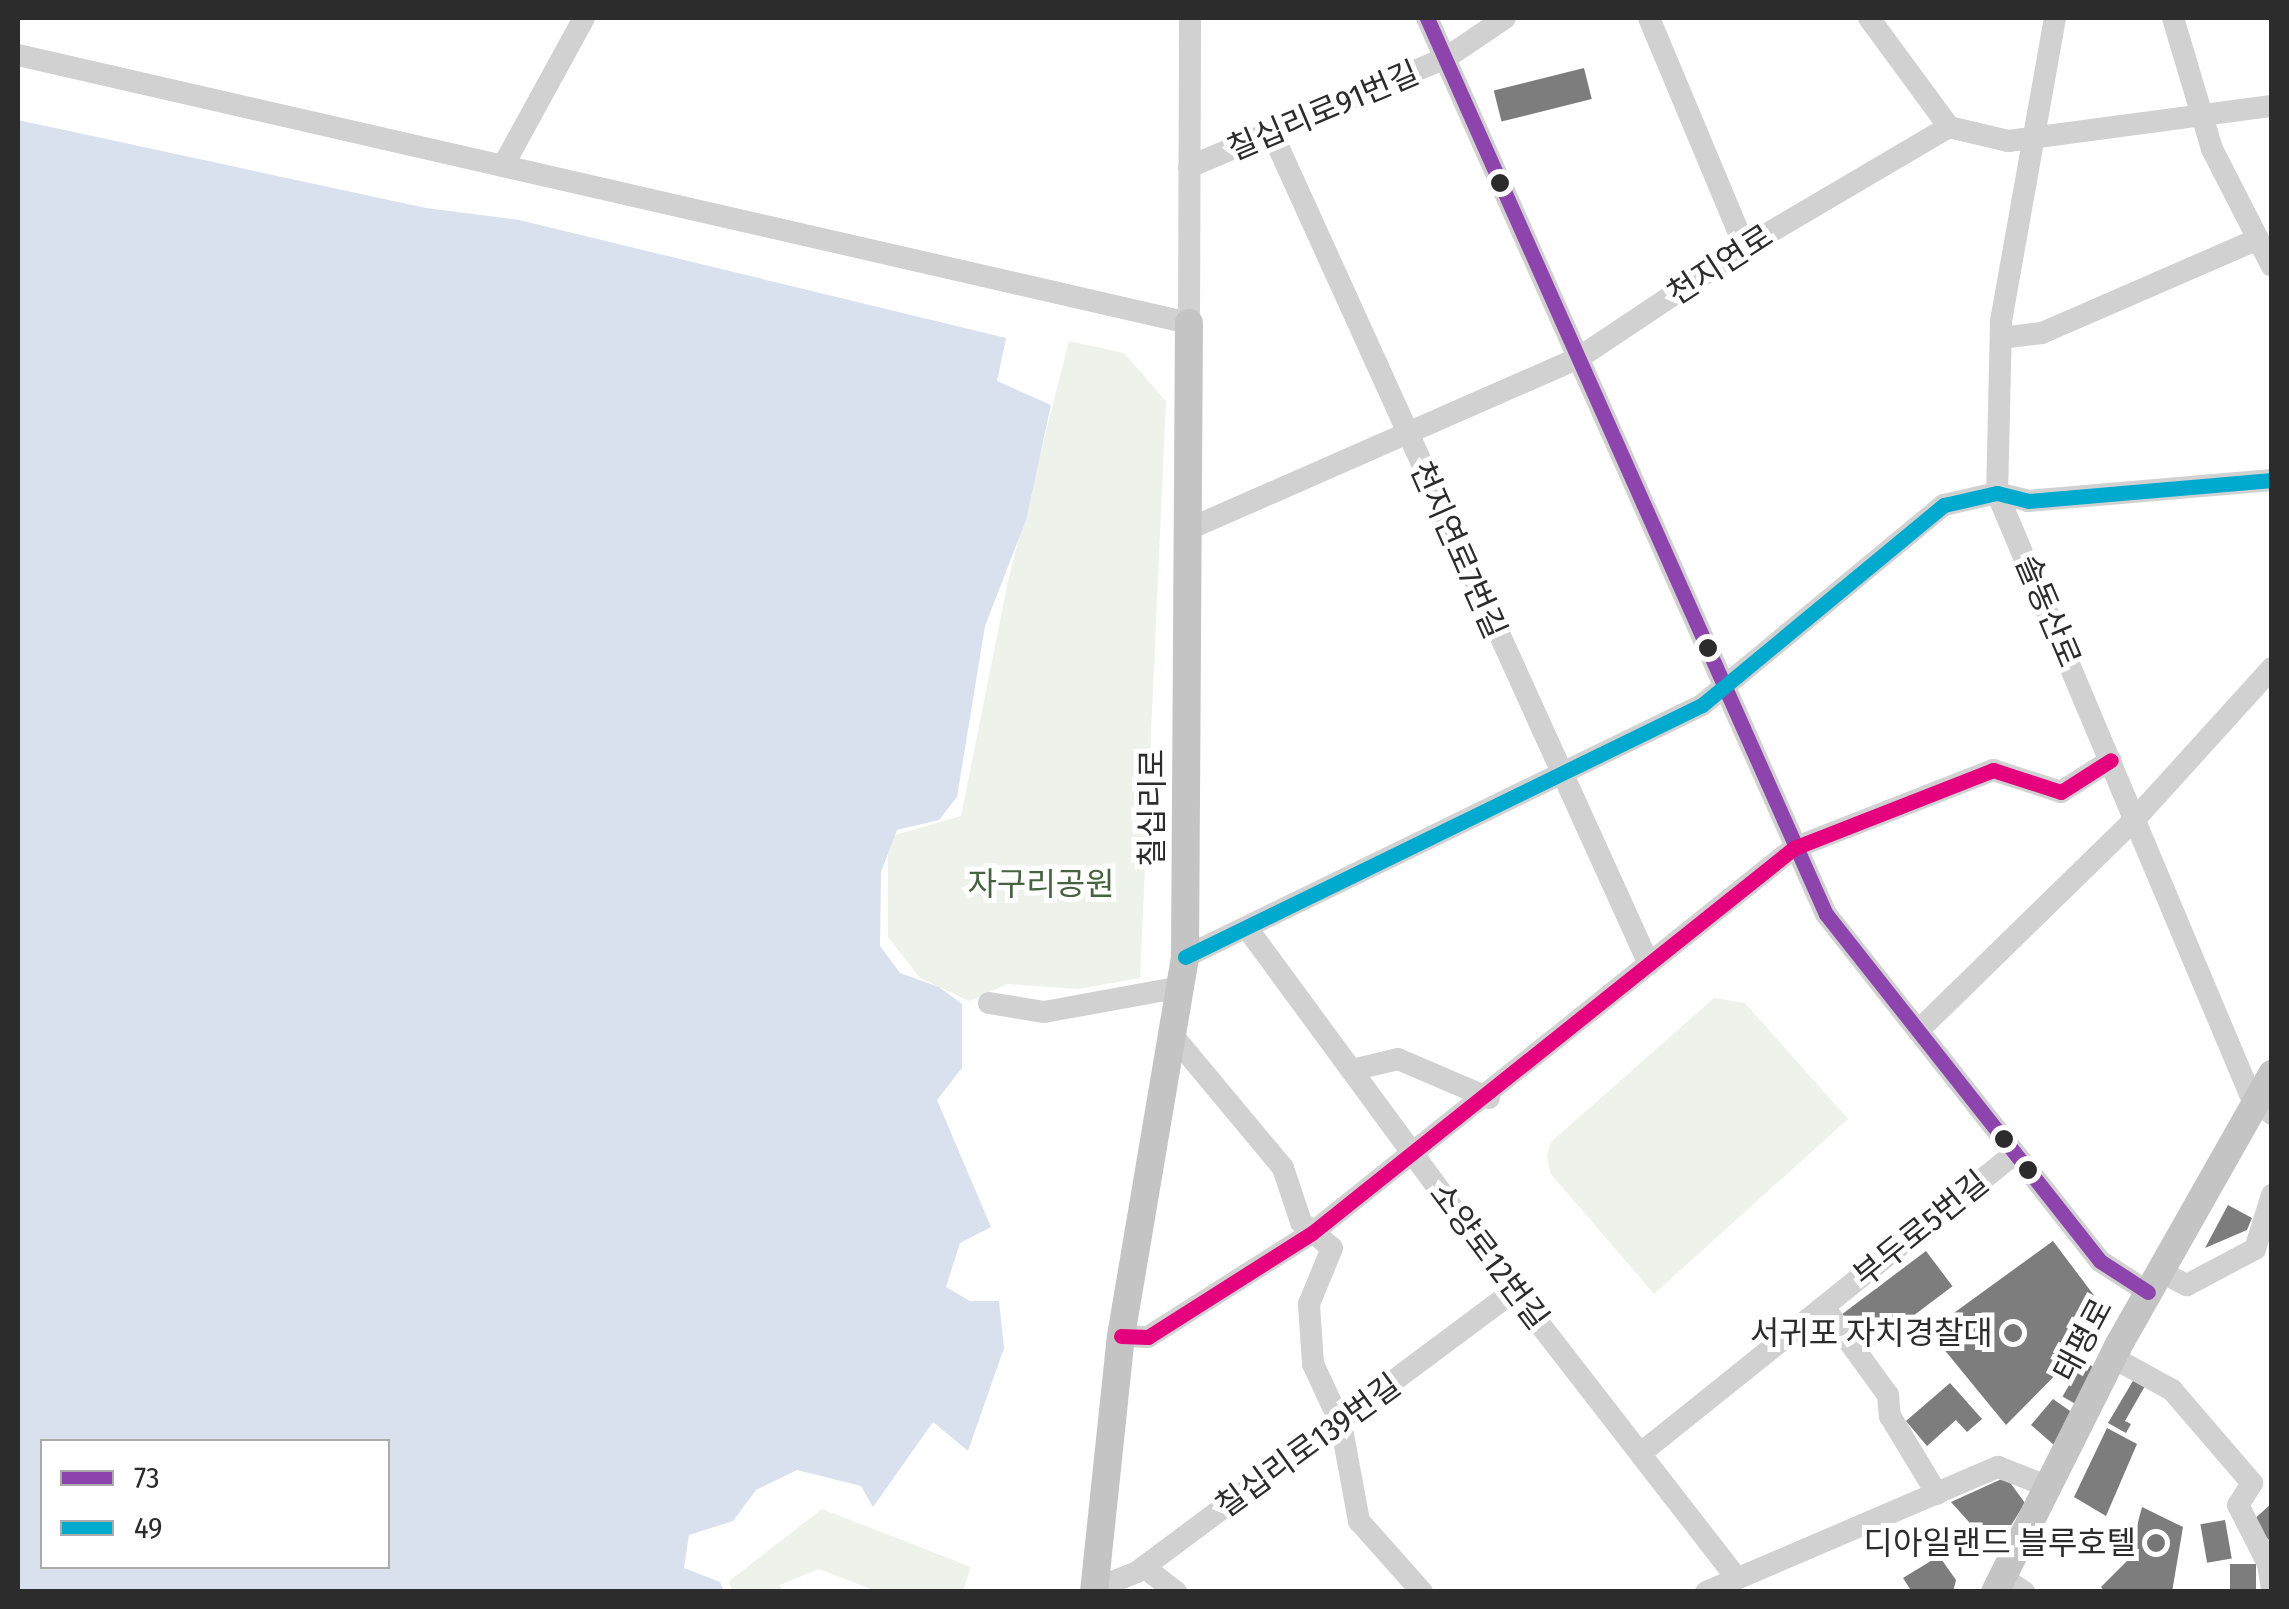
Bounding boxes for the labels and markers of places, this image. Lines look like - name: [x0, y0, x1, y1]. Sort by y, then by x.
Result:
- unlabelled marker: [1490, 173, 1510, 193]
- unlabelled marker: [1698, 638, 1718, 658]
- unlabelled marker: [1994, 1129, 2014, 1149]
- unlabelled marker: [2018, 1160, 2038, 1180]
- place label: 서귀포 자치경찰대: [1750, 1314, 1993, 1352]
- marker: 서귀포 자치경찰대: [2002, 1322, 2024, 1344]
- place label: 디아일랜드 블루호텔: [1864, 1524, 2136, 1562]
- marker: 디아일랜드 블루호텔: [2145, 1532, 2167, 1554]

